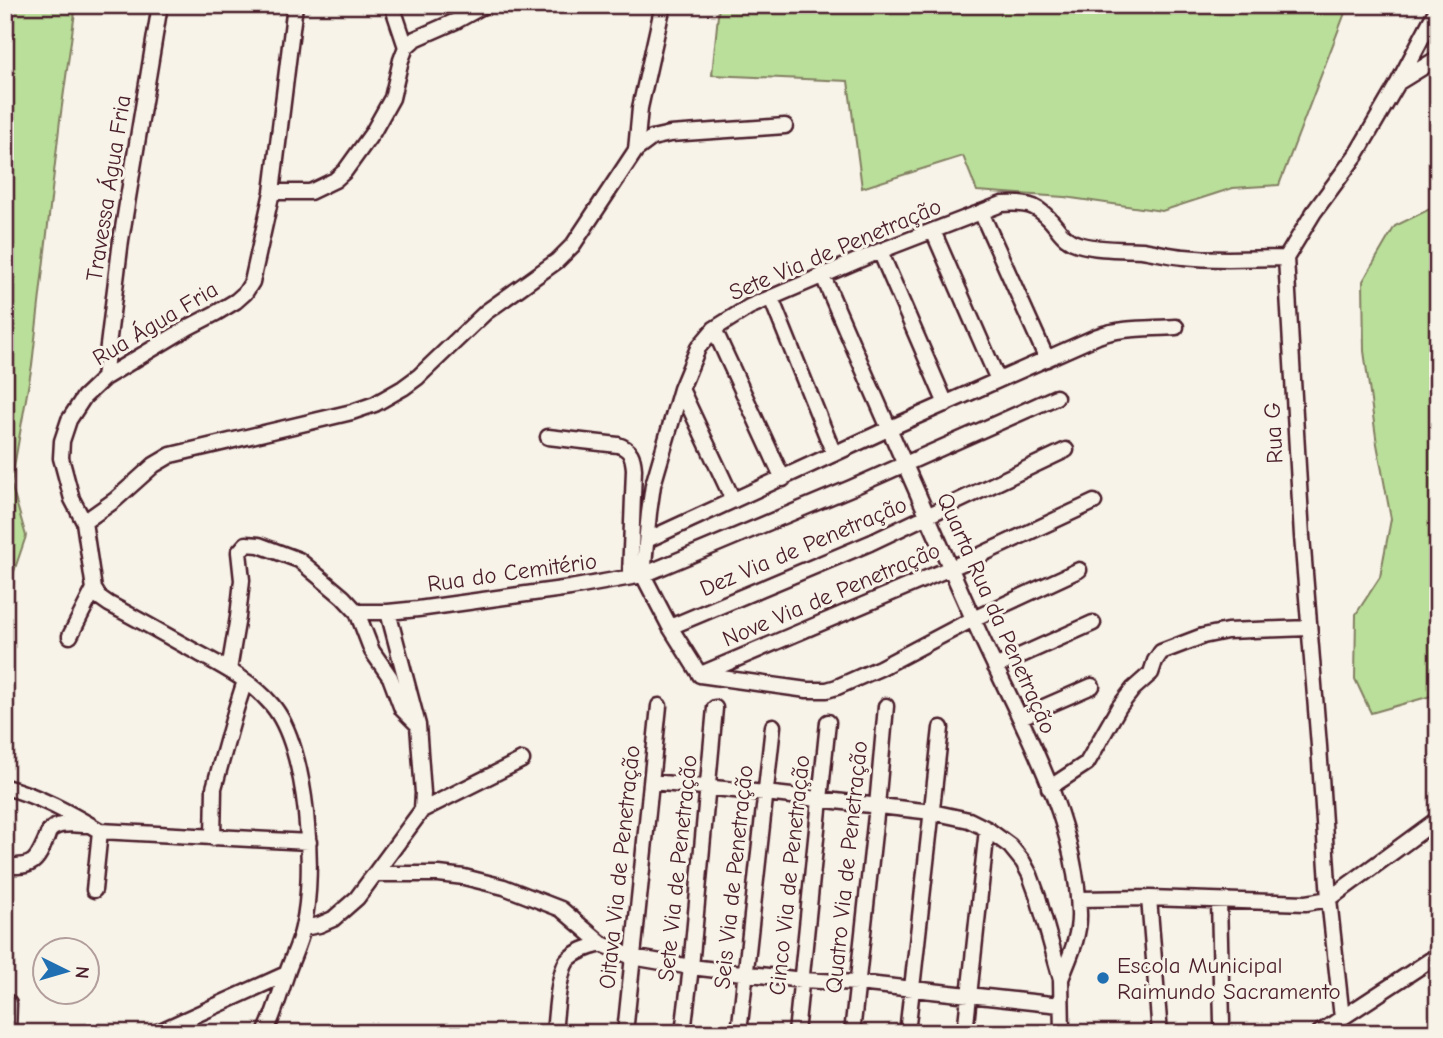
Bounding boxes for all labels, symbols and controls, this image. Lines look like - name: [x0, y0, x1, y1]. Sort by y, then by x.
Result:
- street label: Travessa Água Fria: [80, 93, 137, 283]
- street label: Sete Via de Penetração: [725, 193, 945, 306]
- street label: Rua Água Fria: [88, 275, 223, 371]
- street label: Rua G: [1258, 402, 1289, 464]
- street label: Quarta Rua da Penetração: [931, 488, 1062, 738]
- street label: Dez Via de Penetração: [696, 491, 911, 602]
- street label: Nove Via de Penetração: [718, 536, 944, 653]
- street label: Rua do Cemitério: [426, 547, 599, 598]
- street label: Quatro Via de Penetração: [820, 740, 873, 995]
- street label: Oitava Via de Penetração: [593, 744, 646, 990]
- street label: Sete Via de Penetração: [652, 753, 703, 983]
- street label: Cinco Via de Penetração: [763, 754, 816, 997]
- street label: Seis Via de Penetração: [708, 764, 759, 990]
- north arrow: [32, 936, 102, 1006]
- place label: Escola Municipal Raimundo Sacramento: [1117, 952, 1341, 1005]
- text: N: [70, 965, 93, 980]
- marker: Escola Municipal Raimundo Sacramento: [1095, 970, 1111, 986]

